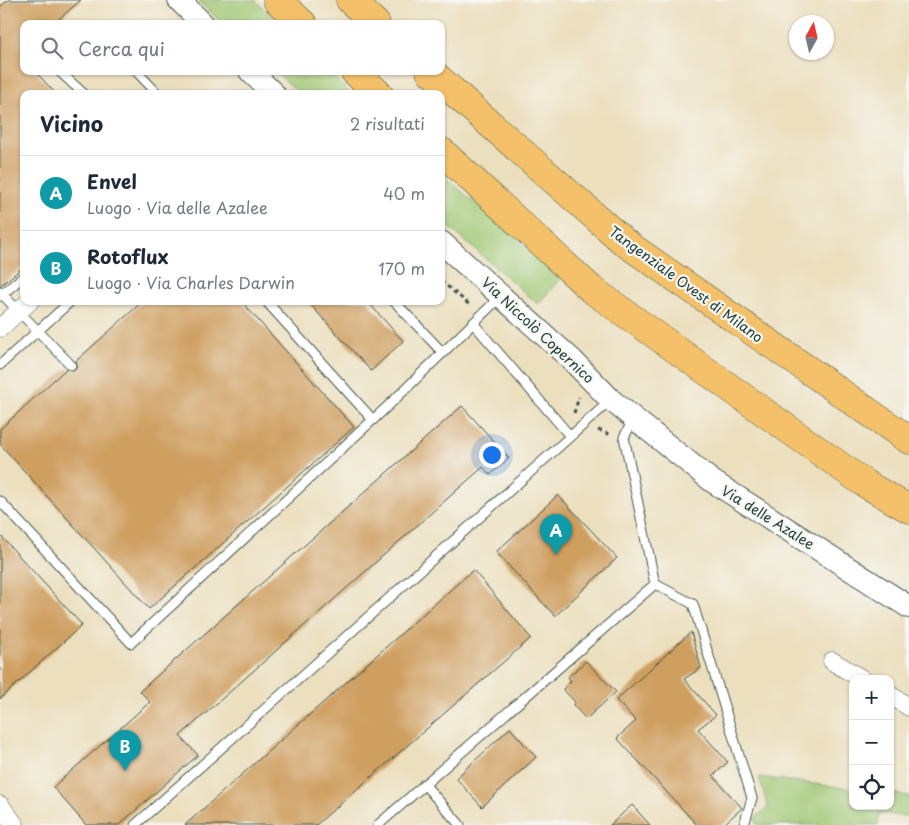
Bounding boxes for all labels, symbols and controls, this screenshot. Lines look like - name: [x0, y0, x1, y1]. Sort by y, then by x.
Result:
- north arrow: [789, 15, 834, 60]
- search box: [20, 20, 445, 75]
- icon: search: [38, 34, 66, 62]
- text: Cerca qui: [78, 34, 165, 62]
- text: Vicino: [40, 107, 103, 139]
- text: 2 risultati: [350, 111, 425, 135]
- text: Envel: [87, 167, 137, 195]
- text: A: [50, 181, 62, 205]
- text: 40 m: [383, 181, 425, 205]
- text: Luogo · Via delle Azalee: [87, 195, 268, 219]
- street label: Tangenziale Ovest di Milano: [604, 221, 768, 347]
- text: Rotoflux: [87, 242, 168, 270]
- text: B: [51, 256, 61, 280]
- text: 170 m: [379, 256, 425, 280]
- text: Luogo · Via Charles Darwin: [87, 270, 295, 294]
- street label: Via Niccolò Copernico: [477, 272, 599, 388]
- your location: [479, 442, 505, 468]
- street label: Via delle Azalee: [717, 480, 819, 554]
- pin: A: [540, 514, 572, 555]
- map controls: [849, 675, 894, 810]
- button: +: [849, 675, 894, 720]
- button: −: [849, 720, 894, 765]
- pin: B: [109, 730, 141, 771]
- button: locate: [849, 765, 894, 810]

